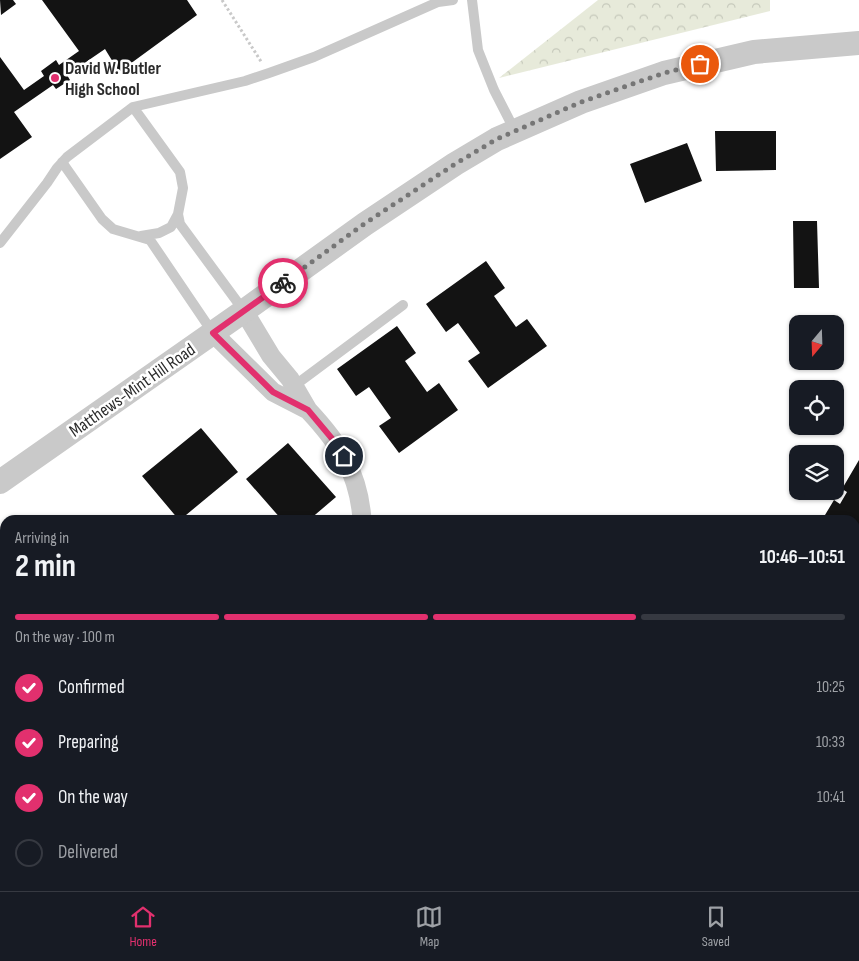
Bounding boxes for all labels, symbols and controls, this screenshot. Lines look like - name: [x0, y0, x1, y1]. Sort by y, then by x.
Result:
- pin: [679, 43, 721, 85]
- icon: bag: [686, 50, 714, 78]
- place label: David W. Butler High School: [65, 58, 161, 100]
- marker: David W. Butler High School: [49, 72, 61, 84]
- courier: [258, 258, 308, 308]
- icon: bike: [269, 269, 297, 297]
- north arrow: [789, 315, 844, 370]
- map controls: [789, 315, 844, 500]
- street label: Matthews-Mint Hill Road: [65, 339, 199, 442]
- button: locate: [789, 380, 844, 435]
- pin: [323, 435, 365, 477]
- icon: home: [330, 442, 358, 470]
- button: layers: [789, 445, 844, 500]
- text: Arriving in: [15, 529, 69, 548]
- text: 10:46–10:51: [759, 546, 845, 569]
- text: 2 min: [15, 547, 76, 586]
- text: On the way · 100 m: [15, 628, 115, 647]
- icon: check: [15, 674, 43, 702]
- text: Confirmed: [58, 676, 125, 699]
- text: 10:25: [816, 678, 845, 697]
- icon: check: [15, 729, 43, 757]
- text: Preparing: [58, 731, 119, 754]
- text: 10:33: [816, 733, 845, 752]
- icon: check: [15, 784, 43, 812]
- text: On the way: [58, 786, 128, 809]
- text: 10:41: [817, 788, 845, 807]
- text: Delivered: [58, 841, 118, 864]
- tab: Home: [129, 903, 157, 950]
- tab: Map: [415, 903, 443, 950]
- tab: Saved: [702, 903, 730, 950]

